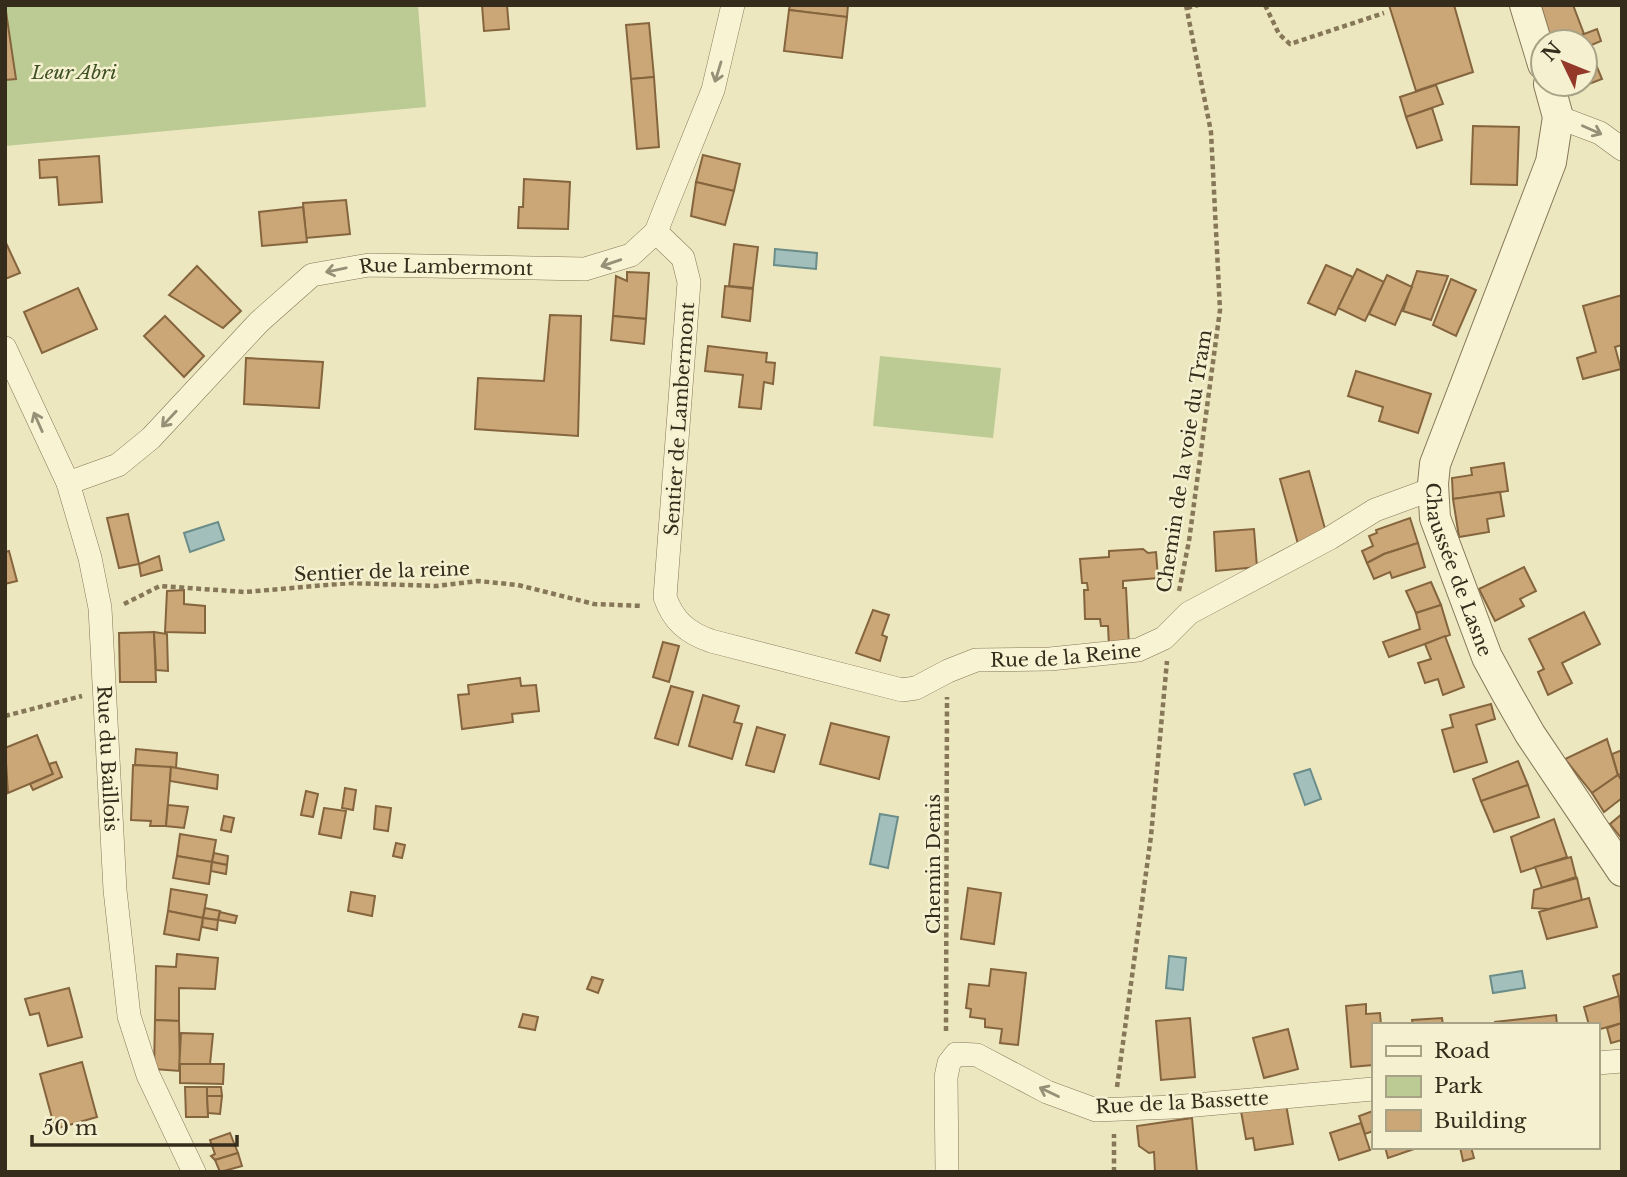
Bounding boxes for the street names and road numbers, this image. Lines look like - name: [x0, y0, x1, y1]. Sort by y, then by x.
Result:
- street label: Rue Lambermont: [357, 253, 534, 280]
- street label: Sentier de Lambermont: [660, 301, 699, 537]
- street label: Chemin de la voie du Tram: [1152, 328, 1217, 594]
- street label: Chaussée de Lasne: [1421, 482, 1497, 660]
- street label: Sentier de la reine: [294, 557, 470, 586]
- street label: Rue de la Reine: [990, 639, 1142, 672]
- street label: Rue du Baillois: [92, 685, 123, 832]
- street label: Chemin Denis: [922, 794, 945, 934]
- street label: Rue de la Bassette: [1095, 1086, 1269, 1119]

